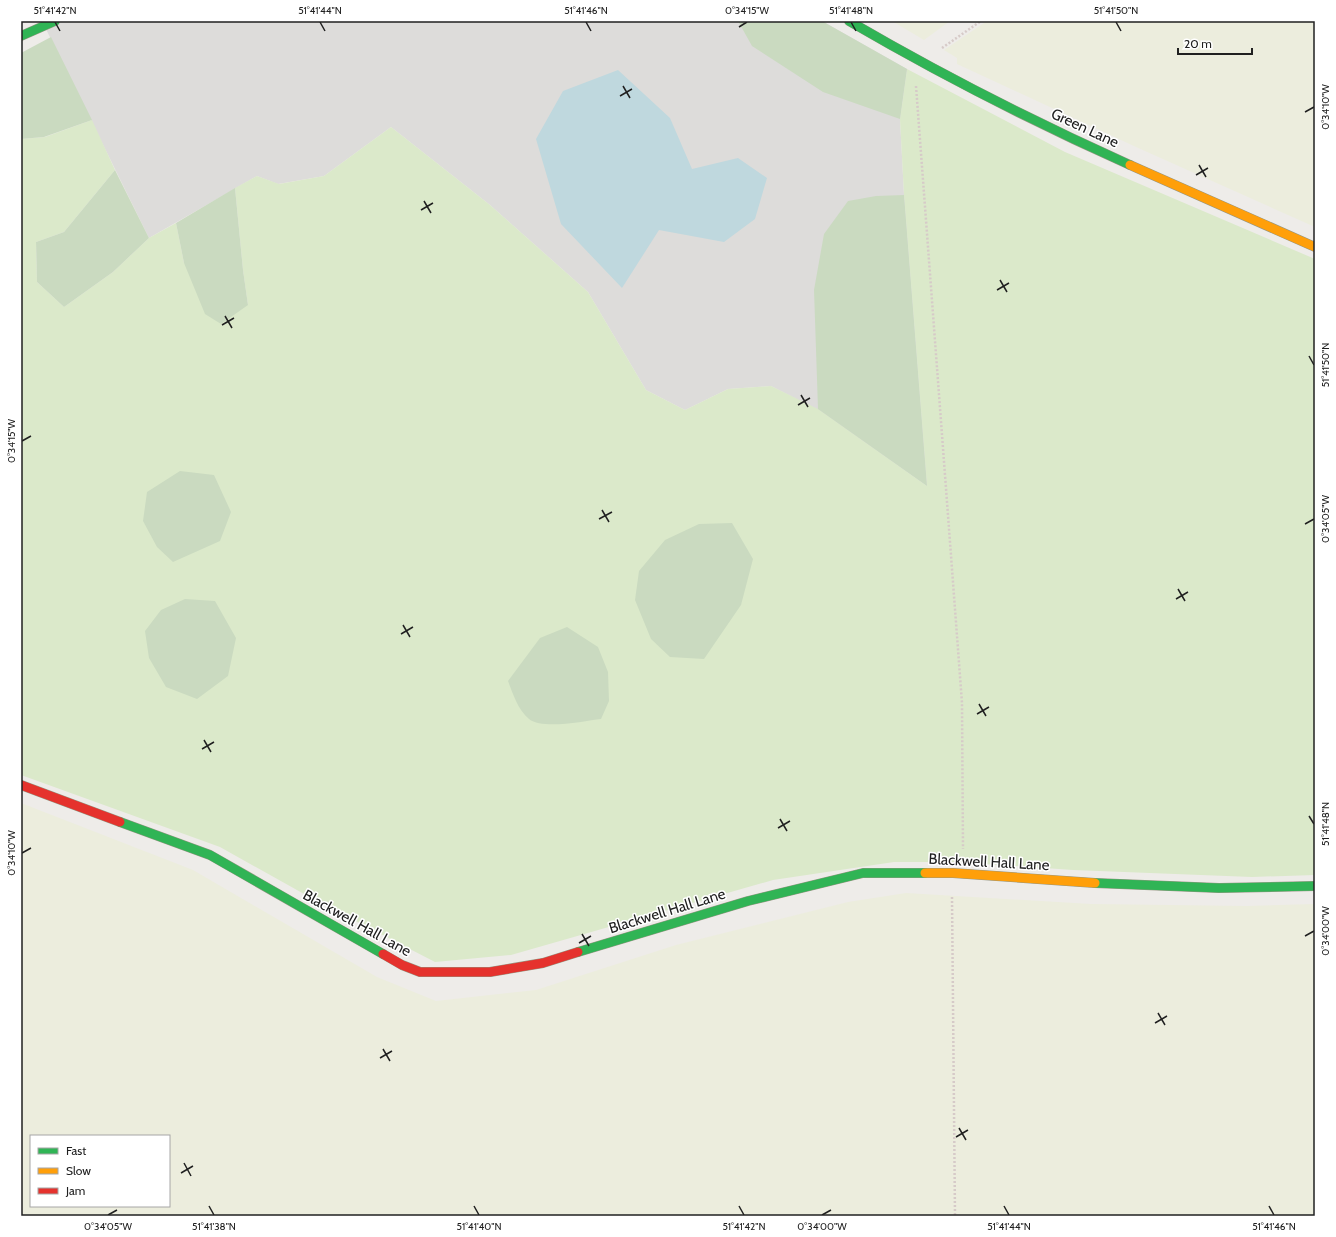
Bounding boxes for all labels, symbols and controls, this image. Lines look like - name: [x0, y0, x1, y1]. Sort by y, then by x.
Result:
- text: 51°41'42"N: [33, 4, 77, 17]
- text: 51°41'44"N: [298, 4, 342, 17]
- text: 51°41'46"N: [564, 4, 608, 17]
- text: 0°34'15"W: [725, 4, 770, 17]
- text: 51°41'48"N: [829, 4, 873, 17]
- text: 51°41'50"N: [1094, 4, 1138, 17]
- scale bar: [1178, 30, 1252, 56]
- text: 20 m: [1184, 36, 1212, 51]
- text: 0°34'10"W: [1319, 84, 1332, 130]
- street label: Green Lane: [1048, 105, 1122, 152]
- text: 51°41'50"N: [1319, 343, 1332, 387]
- text: 0°34'15"W: [5, 418, 18, 463]
- text: 0°34'05"W: [1319, 495, 1332, 543]
- text: 51°41'48"N: [1319, 802, 1332, 846]
- text: 0°34'10"W: [5, 830, 18, 876]
- street label: Blackwell Hall Lane: [928, 850, 1050, 874]
- street label: Blackwell Hall Lane: [607, 885, 728, 937]
- street label: Blackwell Hall Lane: [300, 886, 415, 960]
- text: 0°34'00"W: [1319, 906, 1332, 956]
- legend: [30, 1135, 170, 1207]
- text: Fast: [66, 1143, 86, 1158]
- text: Slow: [66, 1163, 91, 1178]
- text: Jam: [65, 1183, 85, 1198]
- text: 0°34'05"W: [84, 1220, 132, 1233]
- text: 51°41'38"N: [192, 1220, 236, 1233]
- text: 51°41'40"N: [457, 1220, 501, 1233]
- text: 51°41'42"N: [722, 1220, 766, 1233]
- text: 0°34'00"W: [797, 1220, 847, 1233]
- text: 51°41'44"N: [987, 1220, 1031, 1233]
- text: 51°41'46"N: [1252, 1220, 1296, 1233]

